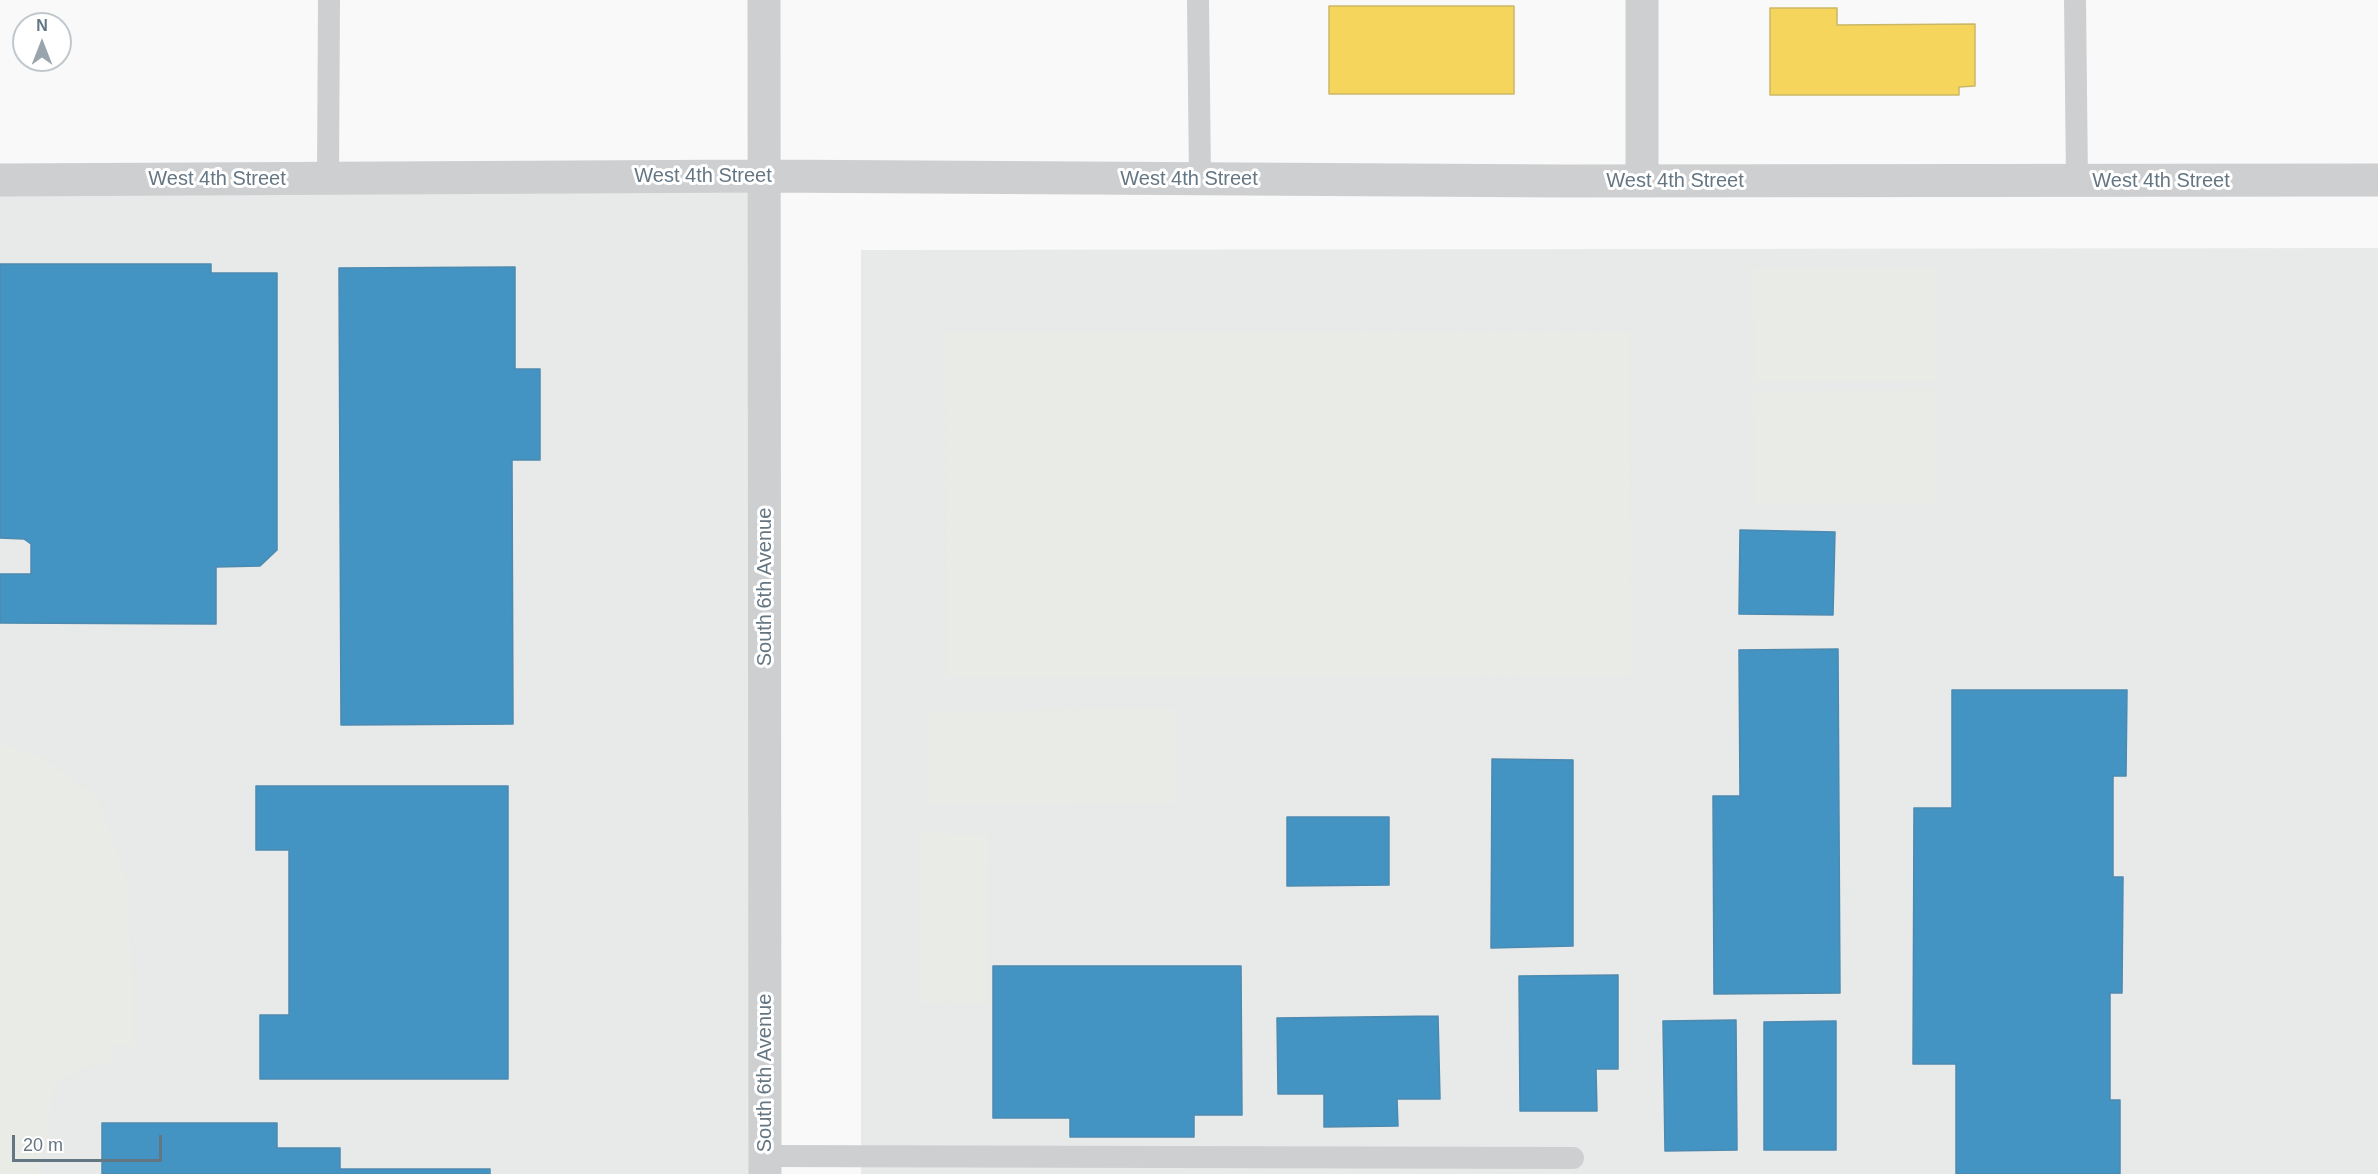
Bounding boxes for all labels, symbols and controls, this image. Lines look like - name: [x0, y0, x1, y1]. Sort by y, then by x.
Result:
- north arrow: [12, 12, 72, 72]
- text: N: [36, 17, 48, 34]
- street label: West 4th Street: [634, 164, 772, 188]
- street label: West 4th Street: [148, 167, 286, 191]
- street label: West 4th Street: [1120, 167, 1258, 191]
- street label: West 4th Street: [1606, 169, 1744, 193]
- street label: West 4th Street: [2092, 169, 2230, 193]
- street label: South 6th Avenue: [753, 508, 777, 666]
- street label: South 6th Avenue: [753, 994, 777, 1152]
- scale bar: [15, 1123, 165, 1161]
- text: 20 m: [23, 1135, 63, 1155]

